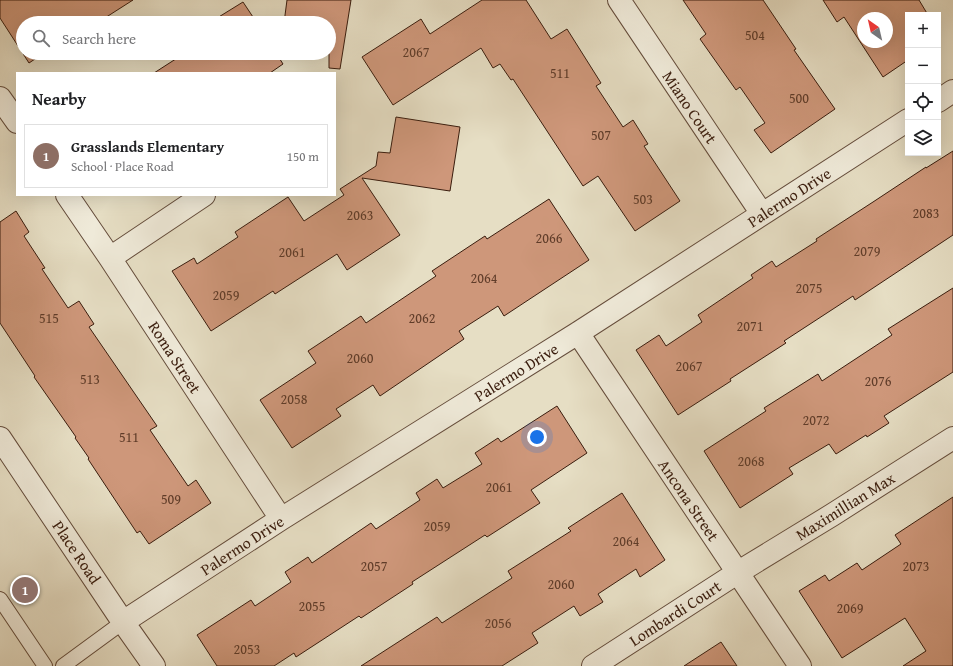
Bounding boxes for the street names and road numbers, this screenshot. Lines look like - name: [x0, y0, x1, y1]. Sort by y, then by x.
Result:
- street label: Miano Court: [657, 66, 724, 149]
- street label: Palermo Drive: [742, 161, 836, 233]
- street label: Roma Street: [143, 316, 208, 398]
- street label: Palermo Drive: [469, 337, 563, 407]
- street label: Ancona Street: [653, 454, 726, 546]
- street label: Maximillian Max: [791, 465, 900, 546]
- street label: Palermo Drive: [195, 509, 289, 581]
- street label: Place Road: [47, 515, 107, 589]
- street label: Lombardi Court: [624, 574, 726, 652]

